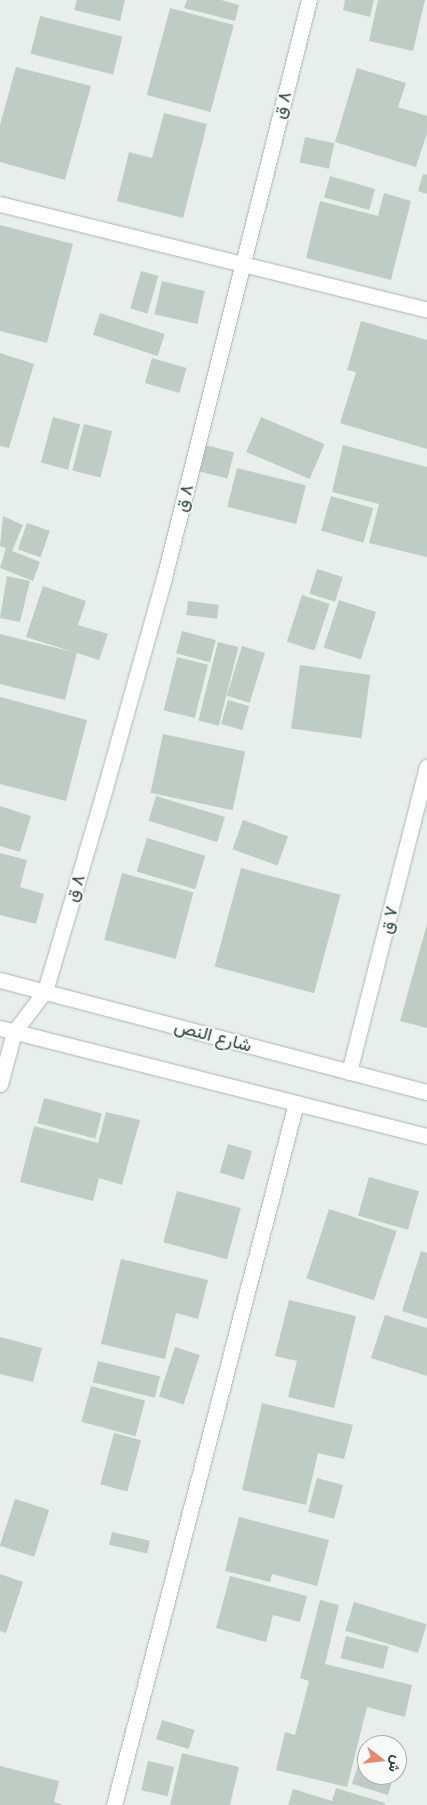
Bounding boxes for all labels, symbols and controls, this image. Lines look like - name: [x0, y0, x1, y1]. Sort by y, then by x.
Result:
- street label: ٨ ق: [268, 89, 296, 121]
- street label: ٨ ق: [170, 482, 198, 514]
- street label: ٨ ق: [61, 872, 89, 904]
- street label: ٧ ق: [375, 904, 403, 936]
- street label: شارع النص: [172, 1015, 254, 1057]
- north arrow: [357, 1735, 407, 1785]
- text: ش: [385, 1754, 405, 1774]

